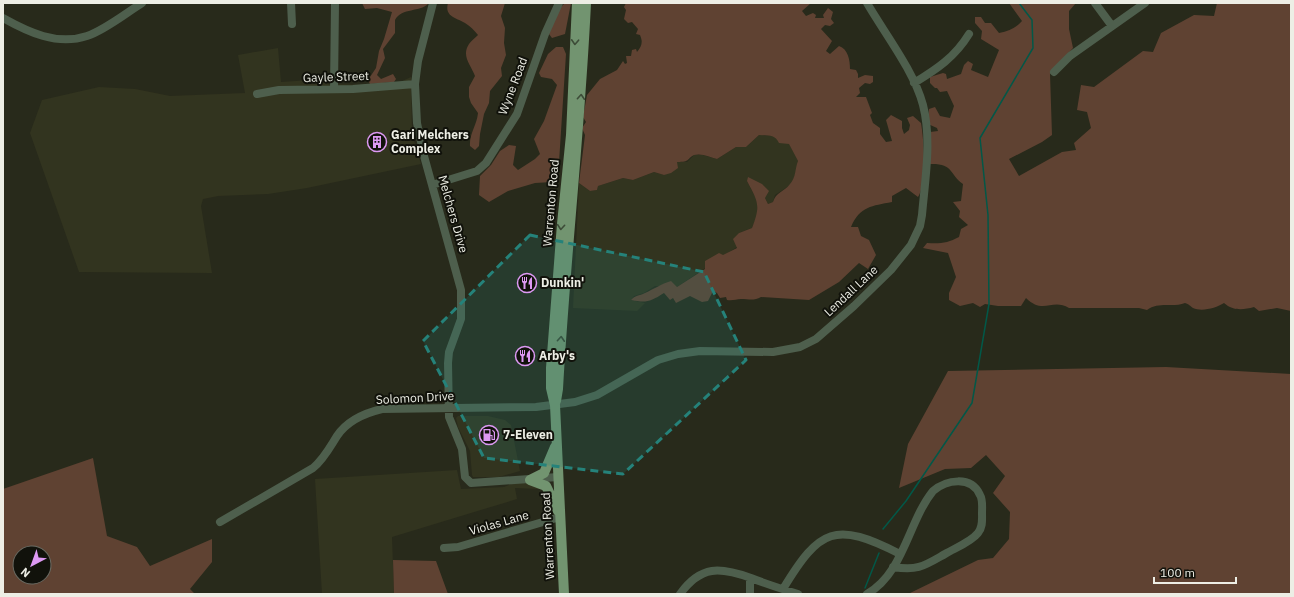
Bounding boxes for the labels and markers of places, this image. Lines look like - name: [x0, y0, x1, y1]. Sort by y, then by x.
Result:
- place label: Gari Melchers Complex: [391, 127, 469, 156]
- building icon: Gari Melchers Complex: [366, 131, 388, 153]
- restaurant icon: Dunkin': [516, 272, 538, 294]
- place label: Dunkin': [541, 275, 584, 290]
- restaurant icon: Arby's: [514, 345, 536, 367]
- place label: Arby's: [539, 348, 575, 363]
- fuel station icon: 7-Eleven: [478, 424, 500, 446]
- place label: 7-Eleven: [503, 427, 553, 442]

